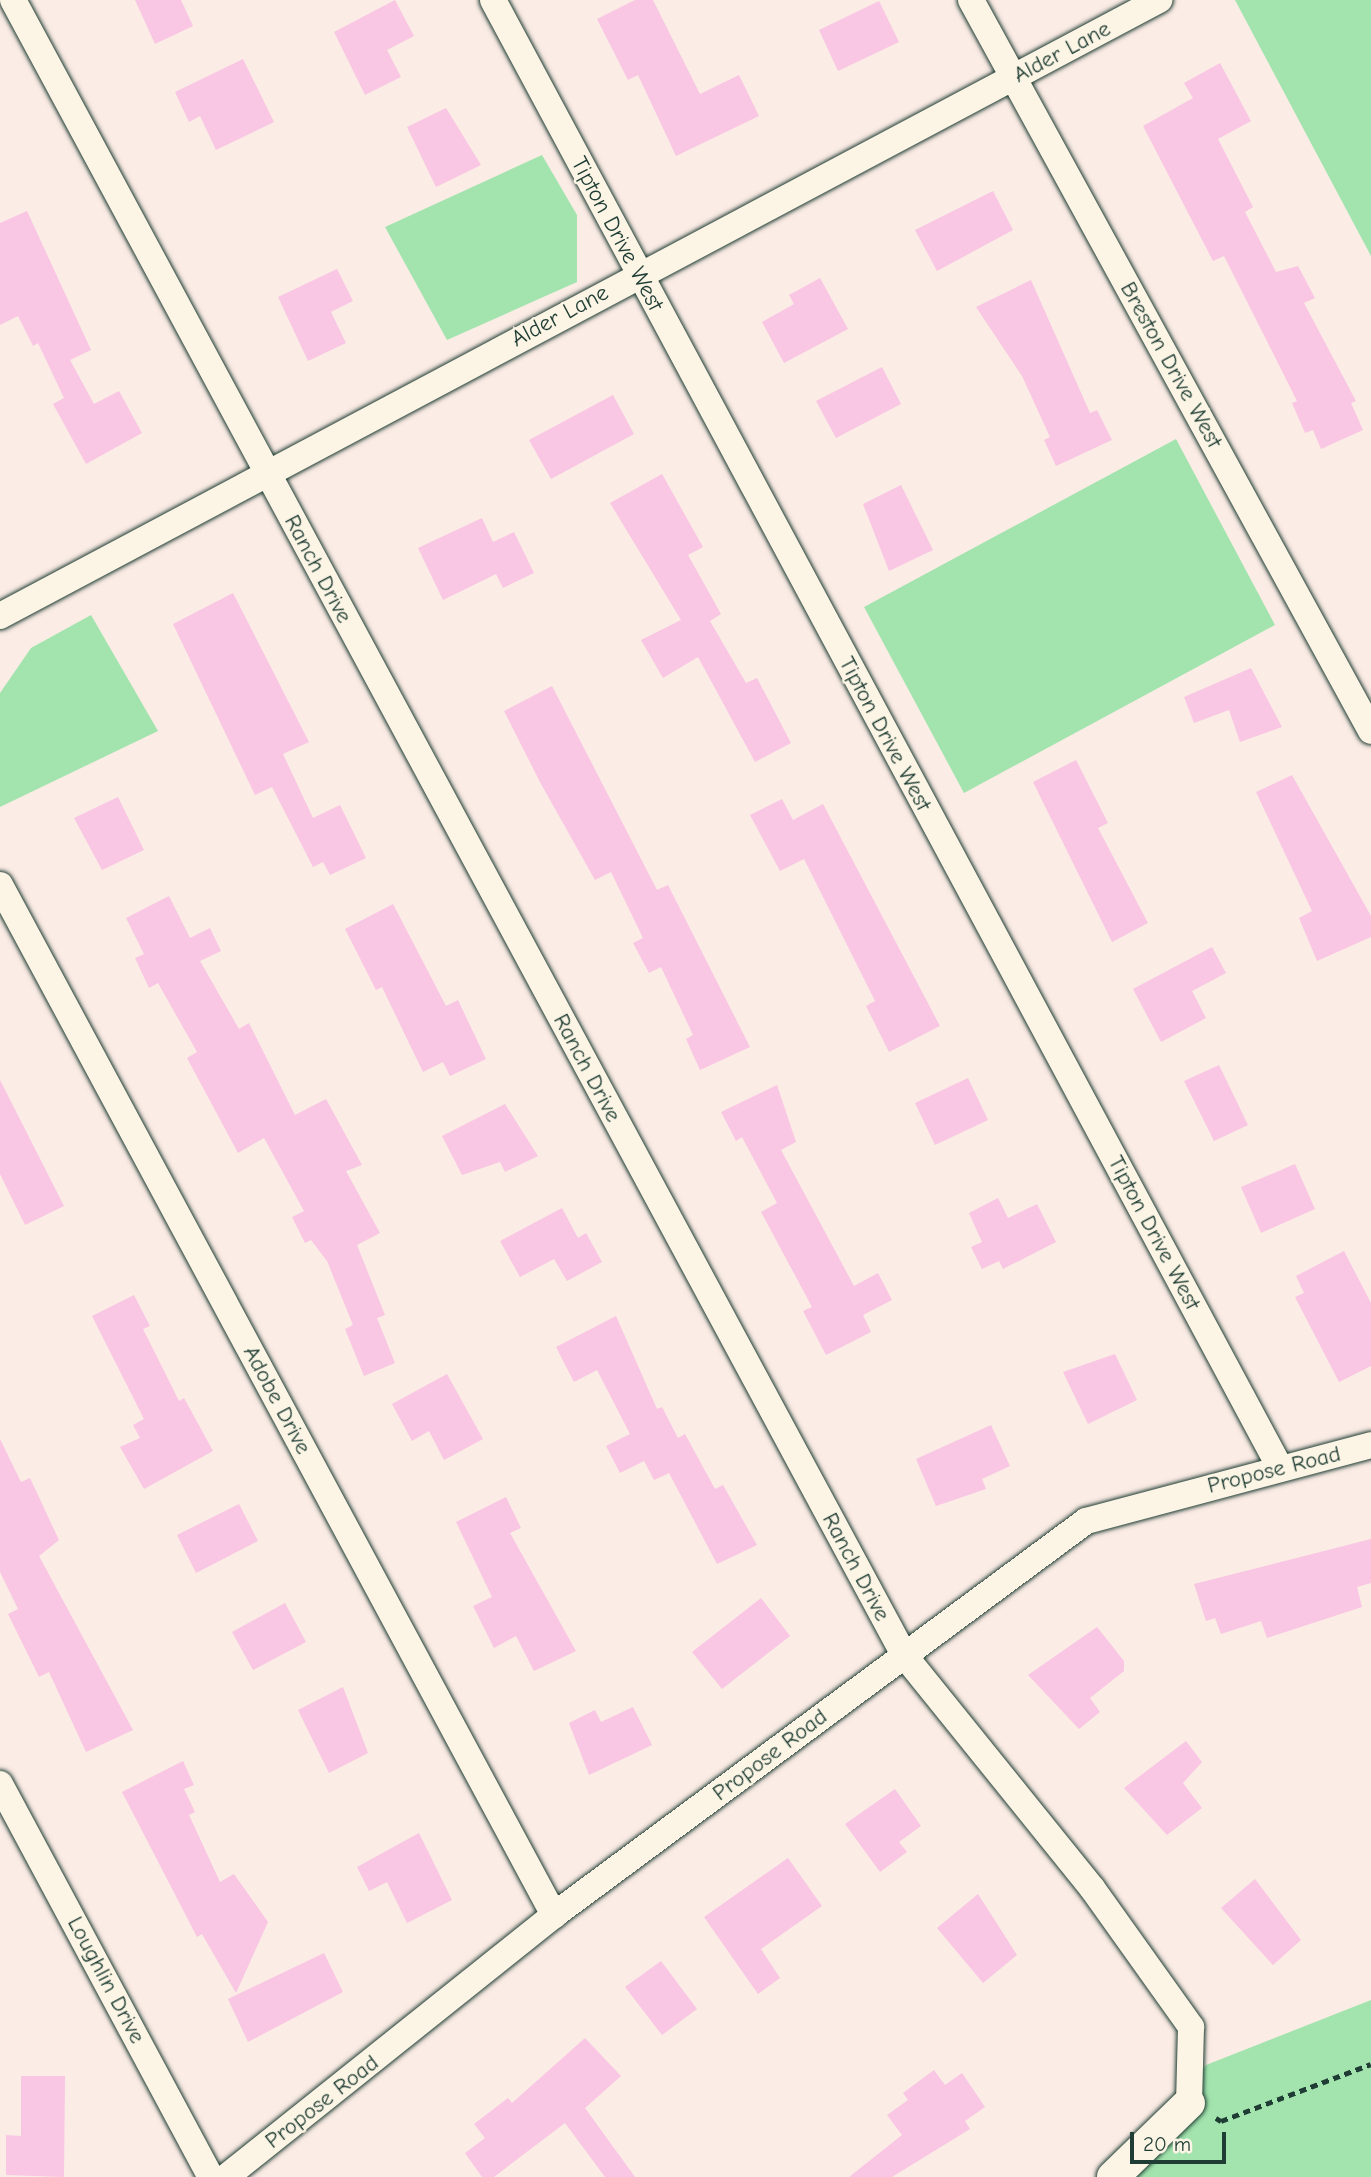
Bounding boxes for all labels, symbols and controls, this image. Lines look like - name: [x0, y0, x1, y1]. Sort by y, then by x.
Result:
- street label: Alder Lane: [1009, 15, 1115, 89]
- street label: Tipton Drive West: [565, 152, 669, 316]
- street label: Breston Drive West: [1114, 277, 1228, 453]
- street label: Alder Lane: [507, 279, 613, 353]
- street label: Ranch Drive: [278, 510, 358, 628]
- street label: Tipton Drive West: [833, 652, 937, 816]
- street label: Ranch Drive: [547, 1009, 627, 1127]
- street label: Tipton Drive West: [1102, 1151, 1206, 1315]
- street label: Adobe Drive: [237, 1341, 317, 1459]
- street label: Propose Road: [1205, 1440, 1343, 1500]
- street label: Ranch Drive: [816, 1508, 896, 1626]
- street label: Propose Road: [707, 1703, 833, 1807]
- street label: Loughlin Drive: [61, 1912, 151, 2048]
- street label: Propose Road: [260, 2049, 384, 2155]
- scale bar: [1133, 2118, 1229, 2162]
- text: 20 m: [1143, 2132, 1191, 2156]

